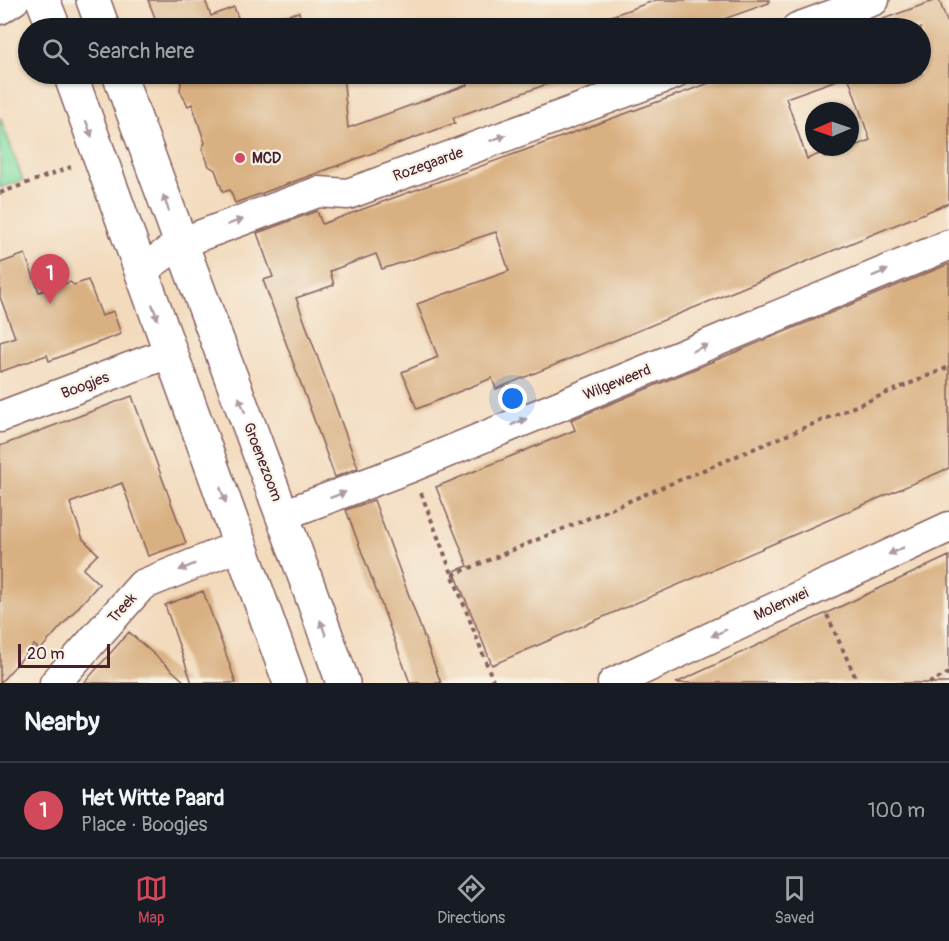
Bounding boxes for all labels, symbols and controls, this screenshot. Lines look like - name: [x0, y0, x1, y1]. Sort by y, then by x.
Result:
- search box: [18, 18, 931, 84]
- icon: search: [39, 35, 72, 68]
- text: Search here: [87, 37, 194, 65]
- north arrow: [805, 102, 859, 156]
- one-way arrow: [85, 120, 95, 138]
- one-way arrow: [489, 133, 507, 142]
- street label: Rozegaarde: [390, 143, 466, 186]
- place label: MCD: [252, 149, 282, 168]
- marker: MCD: [233, 151, 247, 165]
- one-way arrow: [160, 194, 170, 212]
- one-way arrow: [226, 217, 244, 227]
- pin: 1: [31, 254, 70, 304]
- one-way arrow: [871, 269, 888, 278]
- one-way arrow: [151, 303, 161, 321]
- one-way arrow: [691, 343, 709, 353]
- street label: Wilgeweerd: [581, 360, 654, 405]
- street label: Boogjes: [59, 368, 112, 403]
- your location: [498, 384, 527, 413]
- one-way arrow: [236, 396, 246, 414]
- one-way arrow: [511, 418, 528, 427]
- street label: Groenezoom: [239, 420, 286, 504]
- one-way arrow: [218, 486, 228, 504]
- one-way arrow: [329, 489, 347, 499]
- one-way arrow: [886, 546, 904, 556]
- one-way arrow: [178, 563, 196, 572]
- street label: Molenwei: [751, 583, 812, 625]
- street label: Treek: [104, 589, 141, 627]
- one-way arrow: [318, 619, 328, 637]
- one-way arrow: [711, 629, 728, 638]
- scale bar: [18, 641, 110, 668]
- text: 20 m: [27, 644, 65, 664]
- text: Nearby: [24, 706, 100, 738]
- text: Het Witte Paard: [81, 784, 225, 812]
- text: 1: [40, 798, 47, 823]
- text: 100 m: [868, 798, 925, 823]
- text: Place · Boogjes: [81, 812, 208, 837]
- tab: Map: [135, 872, 168, 928]
- tab: Directions: [437, 872, 505, 928]
- tab: Saved: [775, 872, 814, 928]

